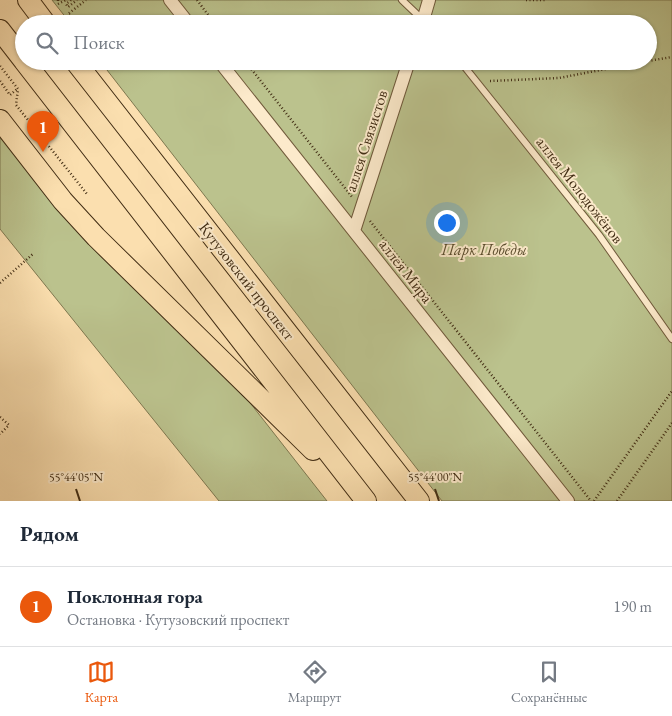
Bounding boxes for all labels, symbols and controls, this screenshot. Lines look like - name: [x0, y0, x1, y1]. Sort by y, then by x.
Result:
- search box: [15, 15, 657, 70]
- icon: search: [33, 29, 61, 57]
- text: Поиск: [73, 30, 125, 55]
- street label: аллея Связистов: [340, 87, 392, 195]
- pin: 1: [27, 111, 59, 152]
- street label: аллея Молодожёнов: [532, 132, 628, 248]
- your location: [434, 210, 460, 236]
- street label: Кутузовский проспект: [194, 218, 300, 345]
- street label: аллея Мира: [374, 235, 438, 308]
- park label: Парк Победы: [440, 239, 527, 260]
- text: 55°44'05"N: [49, 469, 103, 485]
- text: 55°44'00"N: [408, 469, 462, 485]
- text: Рядом: [20, 520, 79, 547]
- text: Поклонная гора: [67, 584, 203, 609]
- text: 1: [32, 596, 40, 617]
- text: 190 m: [613, 596, 652, 617]
- text: Остановка · Кутузовский проспект: [67, 609, 289, 630]
- tab: Карта: [85, 658, 118, 706]
- tab: Маршрут: [288, 658, 341, 706]
- tab: Сохранённые: [511, 658, 587, 706]

